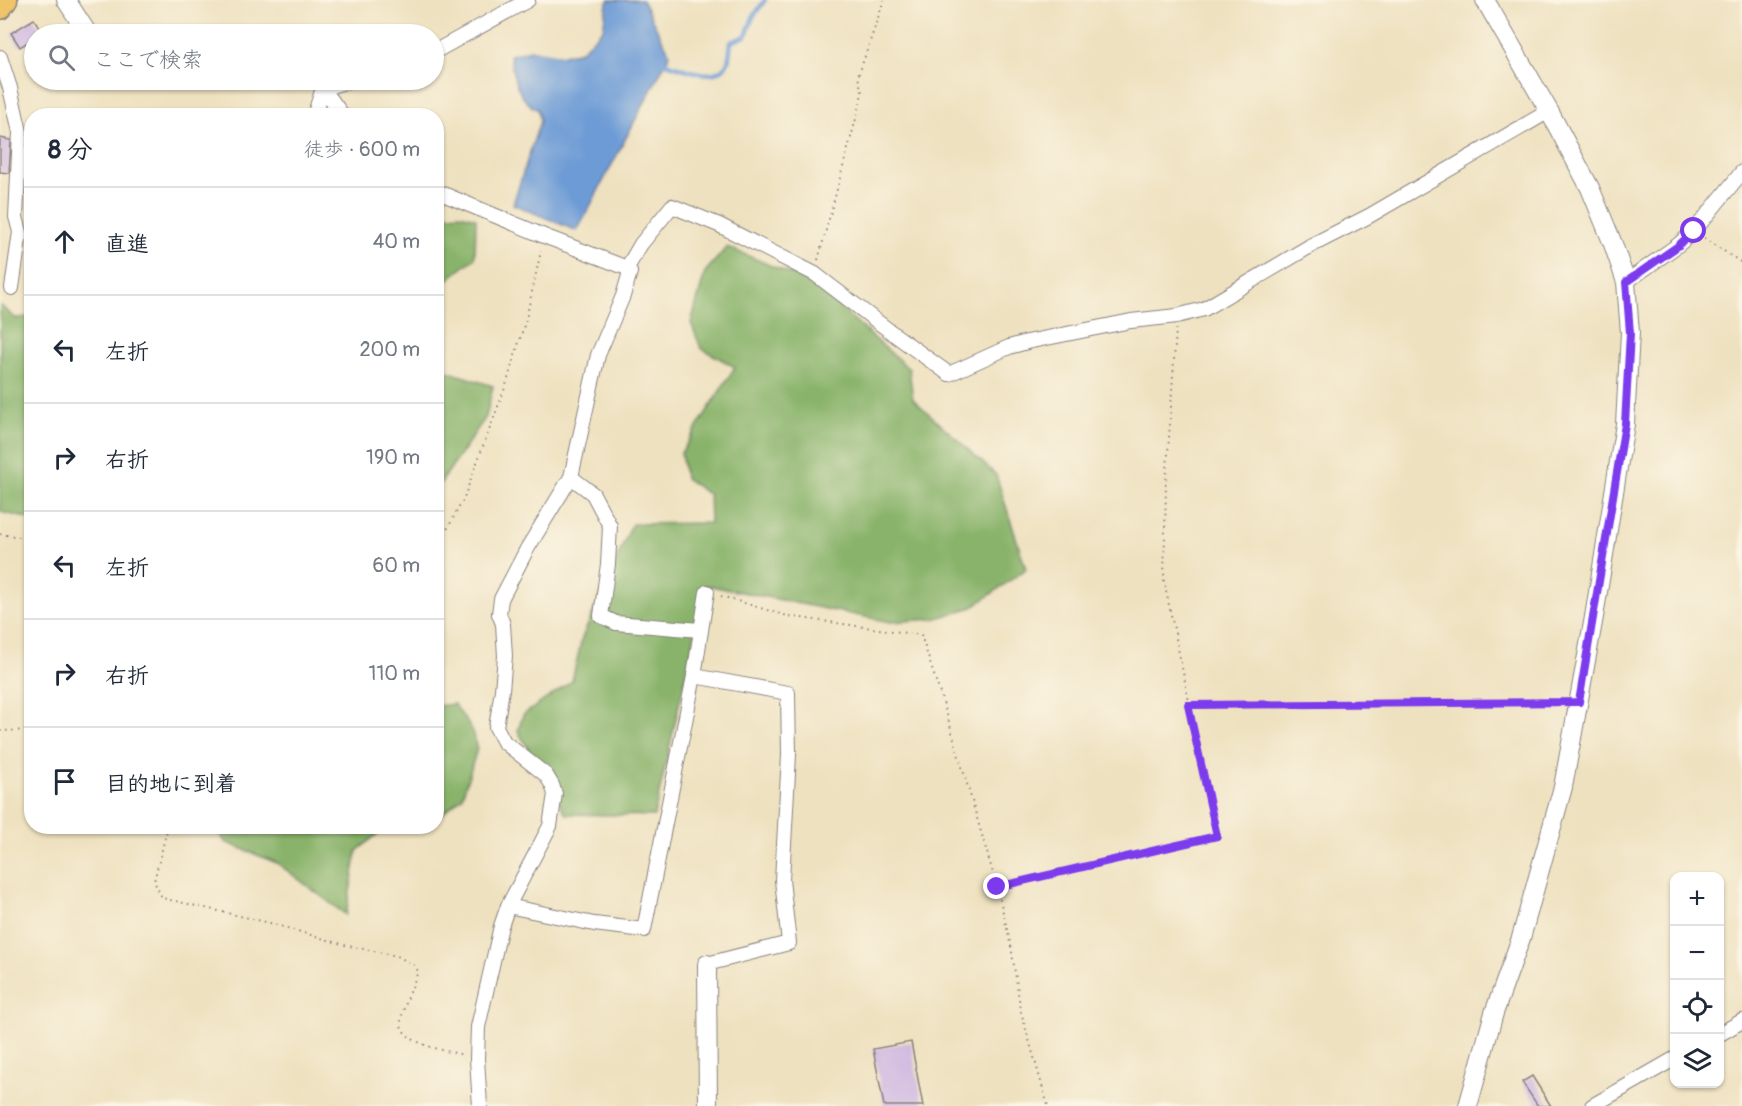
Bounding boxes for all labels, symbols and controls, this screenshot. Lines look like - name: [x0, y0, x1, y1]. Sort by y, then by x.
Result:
- search box: [24, 24, 444, 90]
- icon: search: [45, 41, 78, 74]
- text: ここで検索: [93, 46, 203, 74]
- text: 8 分: [48, 134, 93, 166]
- text: 徒歩 · 600 m: [304, 137, 420, 162]
- route start: [1680, 217, 1706, 243]
- icon: ahead: [48, 225, 81, 258]
- text: 40 m: [373, 229, 420, 254]
- text: 直進: [105, 230, 149, 258]
- icon: left: [48, 333, 81, 366]
- text: 200 m: [359, 337, 420, 362]
- text: 左折: [105, 338, 149, 366]
- icon: right: [48, 441, 81, 474]
- text: 190 m: [366, 445, 420, 470]
- text: 右折: [105, 446, 149, 474]
- icon: left: [48, 549, 81, 582]
- text: 60 m: [373, 553, 420, 578]
- text: 左折: [105, 554, 149, 582]
- icon: right: [48, 657, 81, 690]
- text: 110 m: [369, 661, 420, 686]
- text: 右折: [105, 662, 149, 690]
- icon: arrive: [48, 765, 81, 798]
- text: 目的地に到着: [105, 770, 237, 798]
- map controls: [1670, 872, 1724, 1088]
- button: +: [1670, 872, 1724, 926]
- route end: [983, 873, 1009, 899]
- button: −: [1670, 926, 1724, 980]
- button: locate: [1670, 980, 1724, 1034]
- button: layers: [1670, 1034, 1724, 1088]

